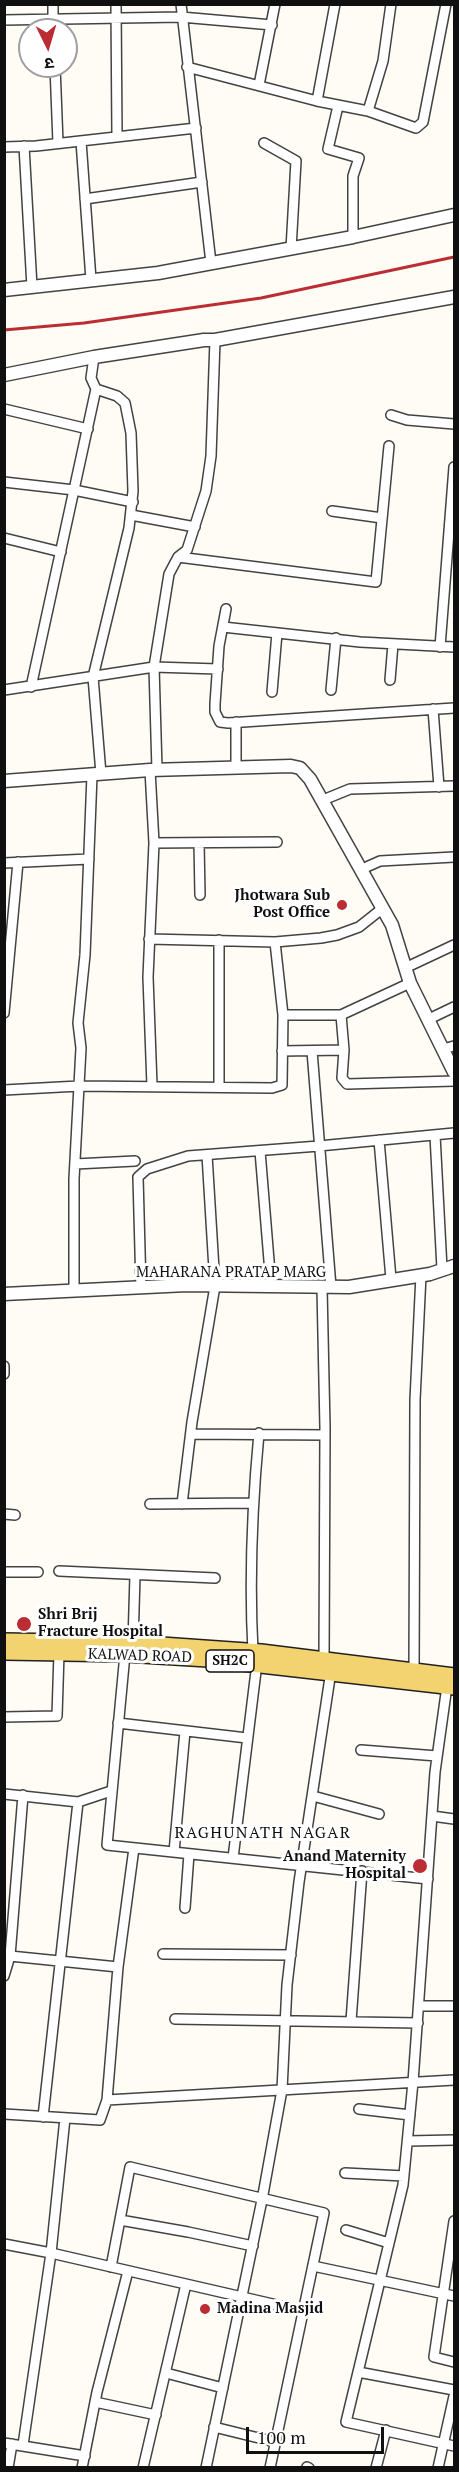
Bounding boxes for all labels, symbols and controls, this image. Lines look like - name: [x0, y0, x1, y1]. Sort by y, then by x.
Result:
- north arrow: [18, 18, 78, 78]
- text: उ: [44, 53, 55, 75]
- place label: Jhotwara Sub Post Office: [235, 887, 330, 922]
- marker: Jhotwara Sub Post Office: [335, 898, 349, 912]
- street label: MAHARANA PRATAP MARG: [136, 1264, 326, 1282]
- place label: Shri Brij Fracture Hospital: [38, 1606, 163, 1641]
- marker: Shri Brij Fracture Hospital: [15, 1615, 33, 1633]
- street label: KALWAD ROAD: [88, 1645, 192, 1667]
- road number: SH2C: [206, 1650, 254, 1672]
- district label: RAGHUNATH NAGAR: [175, 1823, 351, 1843]
- place label: Anand Maternity Hospital: [283, 1848, 406, 1883]
- marker: Anand Maternity Hospital: [411, 1857, 429, 1875]
- place label: Madina Masjid: [217, 2300, 323, 2318]
- marker: Madina Masjid: [198, 2302, 212, 2316]
- scale bar: [249, 2415, 387, 2453]
- text: 100 m: [257, 2425, 306, 2449]

